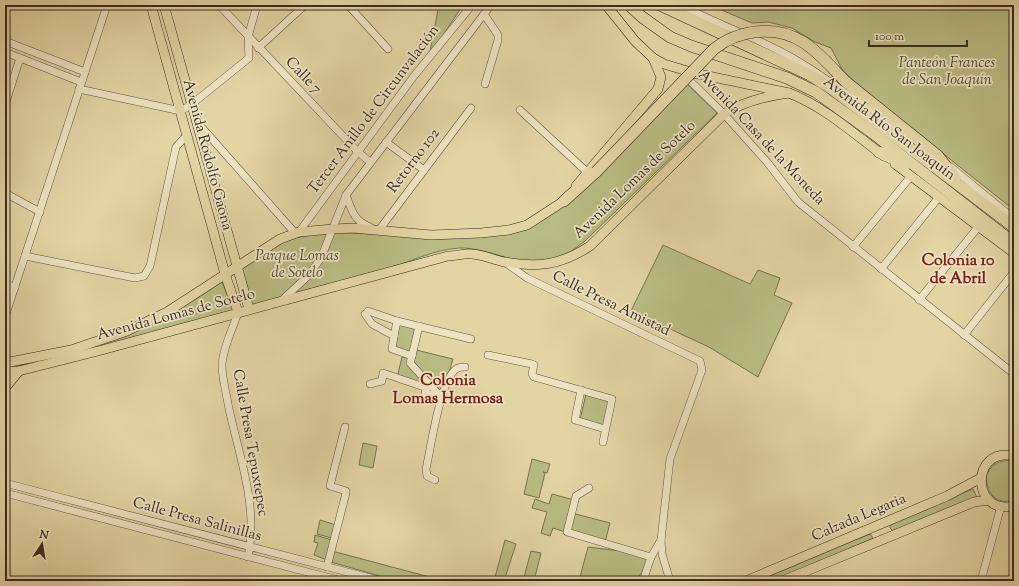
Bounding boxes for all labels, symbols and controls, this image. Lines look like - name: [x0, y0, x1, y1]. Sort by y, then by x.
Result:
- street label: Tercer Anillo de Circunvalación: [303, 21, 445, 199]
- scale bar: [869, 22, 967, 48]
- text: 100 m: [875, 28, 904, 46]
- street label: Calle 7: [280, 53, 326, 100]
- park label: Panteón Frances de San Joaquín: [899, 53, 995, 91]
- street label: Avenida Casa de la Moneda: [693, 66, 829, 210]
- street label: Avenida Río San Joaquín: [818, 72, 960, 186]
- street label: Avenida Rodolfo Gaona: [177, 77, 237, 233]
- street label: Avenida Lomas de Sotelo: [569, 116, 701, 244]
- street label: Retorno 102: [383, 124, 445, 198]
- park label: Parque Lomas de Sotelo: [255, 246, 339, 284]
- district label: Colonia 10 de Abril: [922, 250, 995, 291]
- street label: Calle Presa Amistad: [548, 266, 674, 342]
- street label: Avenida Lomas de Sotelo: [95, 284, 257, 346]
- street label: Calle Presa Tepuxtepec: [227, 368, 273, 519]
- district label: Colonia Lomas Hermosa: [393, 370, 504, 411]
- street label: Calzada Legaria: [808, 489, 910, 547]
- street label: Calle Presa Salinillas: [130, 493, 264, 547]
- north arrow: [22, 524, 62, 564]
- text: N: [37, 526, 50, 544]

